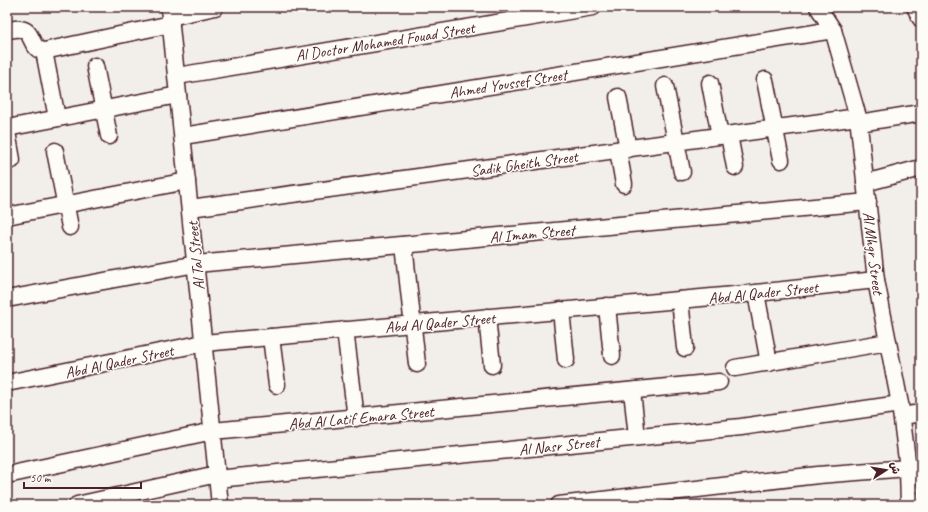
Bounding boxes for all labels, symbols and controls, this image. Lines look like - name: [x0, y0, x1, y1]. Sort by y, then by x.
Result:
- street label: Al Doctor Mohamed Fouad Street: [294, 18, 478, 66]
- street label: Ahmed Youssef Street: [448, 64, 571, 103]
- street label: Sadik Gheith Street: [469, 146, 581, 181]
- street label: Al Mhgr Street: [858, 211, 888, 297]
- street label: Al Tal Street: [182, 219, 210, 291]
- street label: Al Imam Street: [489, 220, 578, 248]
- street label: Abd Al Qader Street: [707, 277, 821, 309]
- street label: Abd Al Qader Street: [384, 308, 498, 338]
- street label: Abd Al Qader Street: [63, 340, 177, 383]
- street label: Abd Al Latif Emara Street: [288, 402, 436, 434]
- street label: Al Nasr Street: [518, 432, 603, 460]
- north arrow: [866, 450, 906, 490]
- text: ش: [888, 461, 904, 475]
- scale bar: [24, 464, 141, 490]
- text: 50 m: [30, 470, 52, 486]

